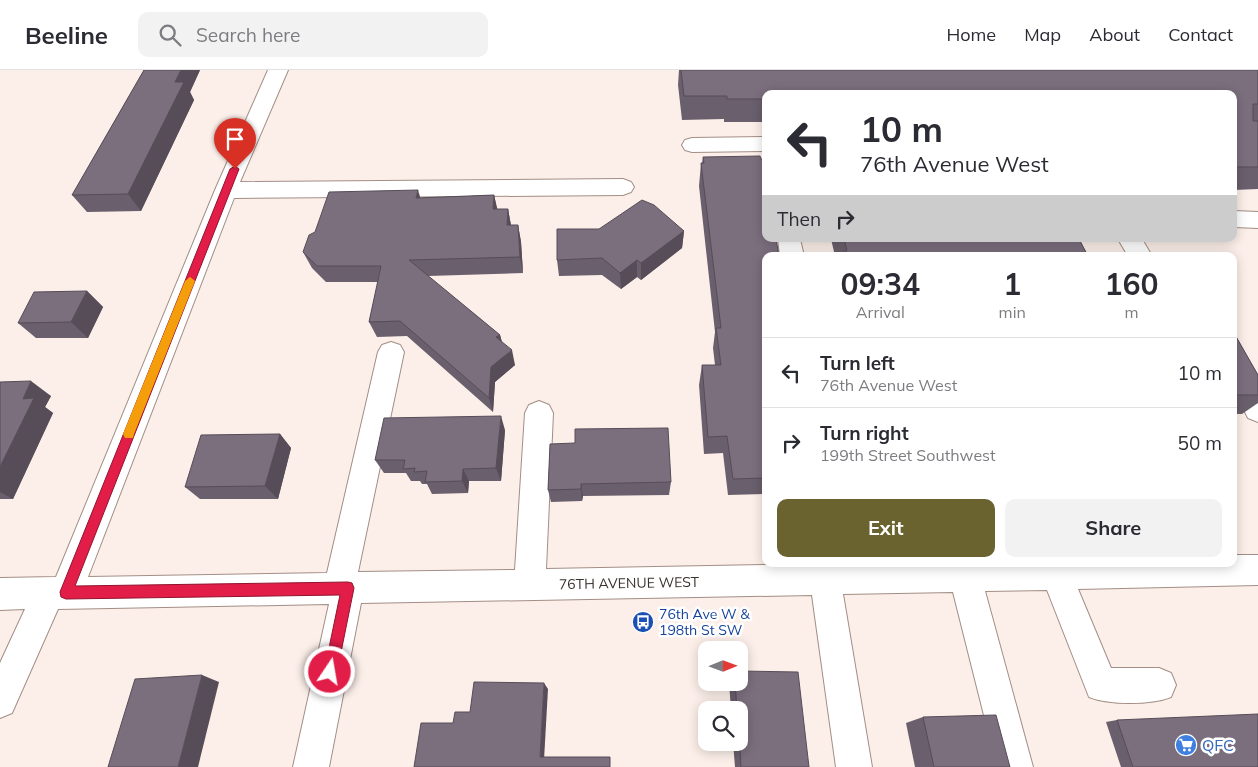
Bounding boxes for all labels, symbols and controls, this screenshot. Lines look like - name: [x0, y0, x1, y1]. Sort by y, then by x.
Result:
- search box: [138, 12, 488, 57]
- text: Beeline: [25, 20, 108, 50]
- icon: search: [156, 21, 184, 49]
- text: Search here: [196, 23, 300, 47]
- text: Home: [946, 23, 996, 46]
- text: Map: [1024, 23, 1061, 46]
- text: About: [1089, 23, 1140, 46]
- text: Contact: [1168, 23, 1233, 46]
- text: 10 m: [860, 107, 943, 151]
- icon: left: [777, 110, 842, 175]
- pin: [214, 118, 256, 169]
- icon: arrive: [221, 125, 249, 153]
- text: 76th Avenue West: [860, 150, 1049, 178]
- icon: right: [831, 205, 859, 233]
- text: Then: [777, 207, 821, 231]
- text: 09:34: [841, 265, 920, 303]
- text: 1: [1003, 265, 1021, 303]
- text: 160: [1104, 265, 1158, 303]
- text: Arrival: [856, 302, 905, 322]
- text: min: [999, 302, 1026, 322]
- text: m: [1124, 302, 1138, 322]
- text: Turn left: [820, 351, 895, 375]
- icon: left: [777, 359, 805, 387]
- text: 10 m: [1178, 361, 1222, 385]
- text: 76th Avenue West: [820, 375, 957, 395]
- text: Turn right: [820, 421, 909, 445]
- icon: right: [777, 429, 805, 457]
- text: 50 m: [1178, 431, 1222, 455]
- text: 199th Street Southwest: [820, 445, 996, 465]
- button: Exit: [777, 499, 995, 557]
- button: Share: [1005, 499, 1222, 557]
- street label: 76TH AVENUE WEST: [559, 573, 700, 593]
- place label: 76th Ave W & 198th St SW: [659, 605, 750, 639]
- bus stop icon: 76th Ave W & 198th St SW: [631, 610, 655, 634]
- north arrow: [698, 641, 748, 691]
- map controls: [698, 641, 748, 751]
- position arrow: [303, 645, 355, 697]
- button: search: [698, 701, 748, 751]
- supermarket icon: QFC: [1174, 733, 1198, 757]
- place label: QFC: [1202, 735, 1234, 755]

